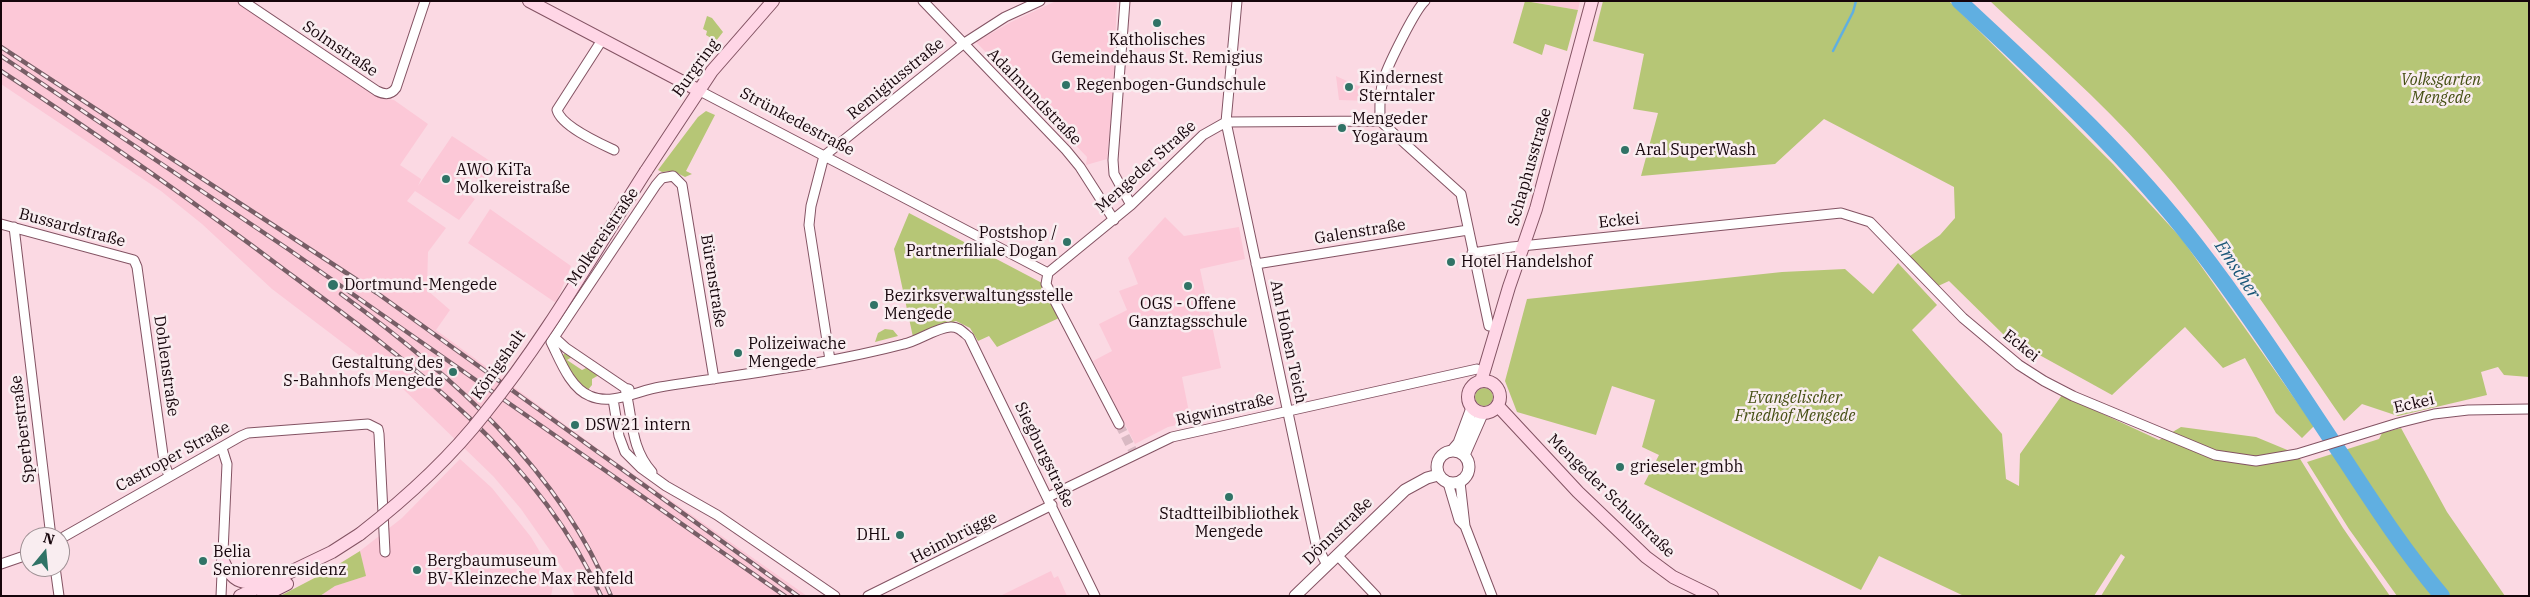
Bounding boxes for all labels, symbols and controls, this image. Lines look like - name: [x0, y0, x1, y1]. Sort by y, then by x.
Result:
- street label: Solmstraße: [299, 17, 381, 81]
- marker: Katholisches Gemeindehaus St. Remigius: [1151, 17, 1163, 29]
- place label: Katholisches Gemeindehaus St. Remigius: [1051, 30, 1263, 68]
- street label: Remigiusstraße: [844, 34, 948, 124]
- street label: Burgring: [668, 35, 724, 101]
- street label: Adalmundstraße: [983, 45, 1085, 149]
- place label: Kindernest Sterntaler: [1359, 68, 1443, 106]
- park label: Volksgarten Mengede: [2401, 70, 2481, 108]
- place label: Regenbogen-Gundschule: [1076, 75, 1266, 95]
- marker: Regenbogen-Gundschule: [1060, 79, 1072, 91]
- marker: Kindernest Sterntaler: [1343, 81, 1355, 93]
- street label: Strünkedestraße: [737, 84, 857, 160]
- street label: Schaphusstraße: [1504, 106, 1556, 228]
- place label: Mengeder Yogaraum: [1352, 109, 1428, 147]
- street label: Mengeder Straße: [1092, 117, 1200, 217]
- marker: Mengeder Yogaraum: [1336, 122, 1348, 134]
- place label: Aral SuperWash: [1635, 140, 1756, 160]
- marker: Aral SuperWash: [1619, 144, 1631, 156]
- place label: AWO KiTa Molkereistraße: [456, 160, 570, 198]
- marker: AWO KiTa Molkereistraße: [440, 173, 452, 185]
- street label: Molkereistraße: [563, 184, 643, 290]
- street label: Bussardstraße: [17, 205, 127, 251]
- street label: Eckei: [1598, 209, 1640, 233]
- street label: Galenstraße: [1313, 215, 1407, 249]
- place label: Postshop / Partnerfiliale Dogan: [906, 223, 1057, 261]
- street label: Bürenstraße: [696, 233, 730, 329]
- marker: Postshop / Partnerfiliale Dogan: [1061, 236, 1073, 248]
- water label: Emscher: [2210, 237, 2264, 303]
- place label: Hotel Handelshof: [1461, 252, 1592, 272]
- marker: Hotel Handelshof: [1445, 256, 1457, 268]
- place label: Dortmund-Mengede: [344, 275, 497, 295]
- marker: Dortmund-Mengede: [326, 278, 340, 292]
- street label: Am Hohen Teich: [1266, 279, 1310, 405]
- marker: OGS - Offene Ganztagsschule: [1182, 280, 1194, 292]
- place label: Bezirksverwaltungsstelle Mengede: [884, 286, 1073, 324]
- place label: OGS - Offene Ganztagsschule: [1129, 294, 1247, 332]
- marker: Bezirksverwaltungsstelle Mengede: [868, 299, 880, 311]
- street label: Dohlenstraße: [149, 314, 183, 418]
- street label: Königshalt: [468, 326, 530, 404]
- street label: Eckei: [1999, 326, 2043, 366]
- place label: Polizeiwache Mengede: [748, 334, 846, 372]
- marker: Polizeiwache Mengede: [732, 347, 744, 359]
- place label: Gestaltung des S-Bahnhofs Mengede: [283, 353, 443, 391]
- marker: Gestaltung des S-Bahnhofs Mengede: [447, 366, 459, 378]
- street label: Sperberstraße: [7, 374, 39, 484]
- park label: Evangelischer Friedhof Mengede: [1735, 388, 1855, 426]
- street label: Rigwinstraße: [1174, 389, 1276, 431]
- street label: Eckei: [2392, 390, 2436, 418]
- street label: Siegburgstraße: [1010, 399, 1078, 511]
- place label: DSW21 intern: [585, 415, 691, 435]
- street label: Castroper Straße: [113, 418, 233, 496]
- marker: DSW21 intern: [569, 419, 581, 431]
- street label: Mengeder Schulstraße: [1543, 430, 1679, 562]
- place label: grieseler gmbh: [1630, 457, 1743, 477]
- marker: grieseler gmbh: [1614, 461, 1626, 473]
- marker: Stadtteilbibliothek Mengede: [1223, 491, 1235, 503]
- street label: Dönnstraße: [1299, 493, 1377, 569]
- place label: Stadtteilbibliothek Mengede: [1159, 504, 1299, 542]
- street label: Heimbrügge: [908, 508, 1000, 568]
- place label: DHL: [857, 525, 890, 545]
- north arrow: [20, 527, 70, 577]
- text: N: [41, 528, 57, 549]
- marker: DHL: [894, 529, 906, 541]
- place label: Belia Seniorenresidenz: [213, 542, 346, 580]
- place label: Bergbaumuseum BV-Kleinzeche Max Rehfeld: [427, 551, 634, 589]
- marker: Belia Seniorenresidenz: [197, 555, 209, 567]
- marker: Bergbaumuseum BV-Kleinzeche Max Rehfeld: [411, 564, 423, 576]

